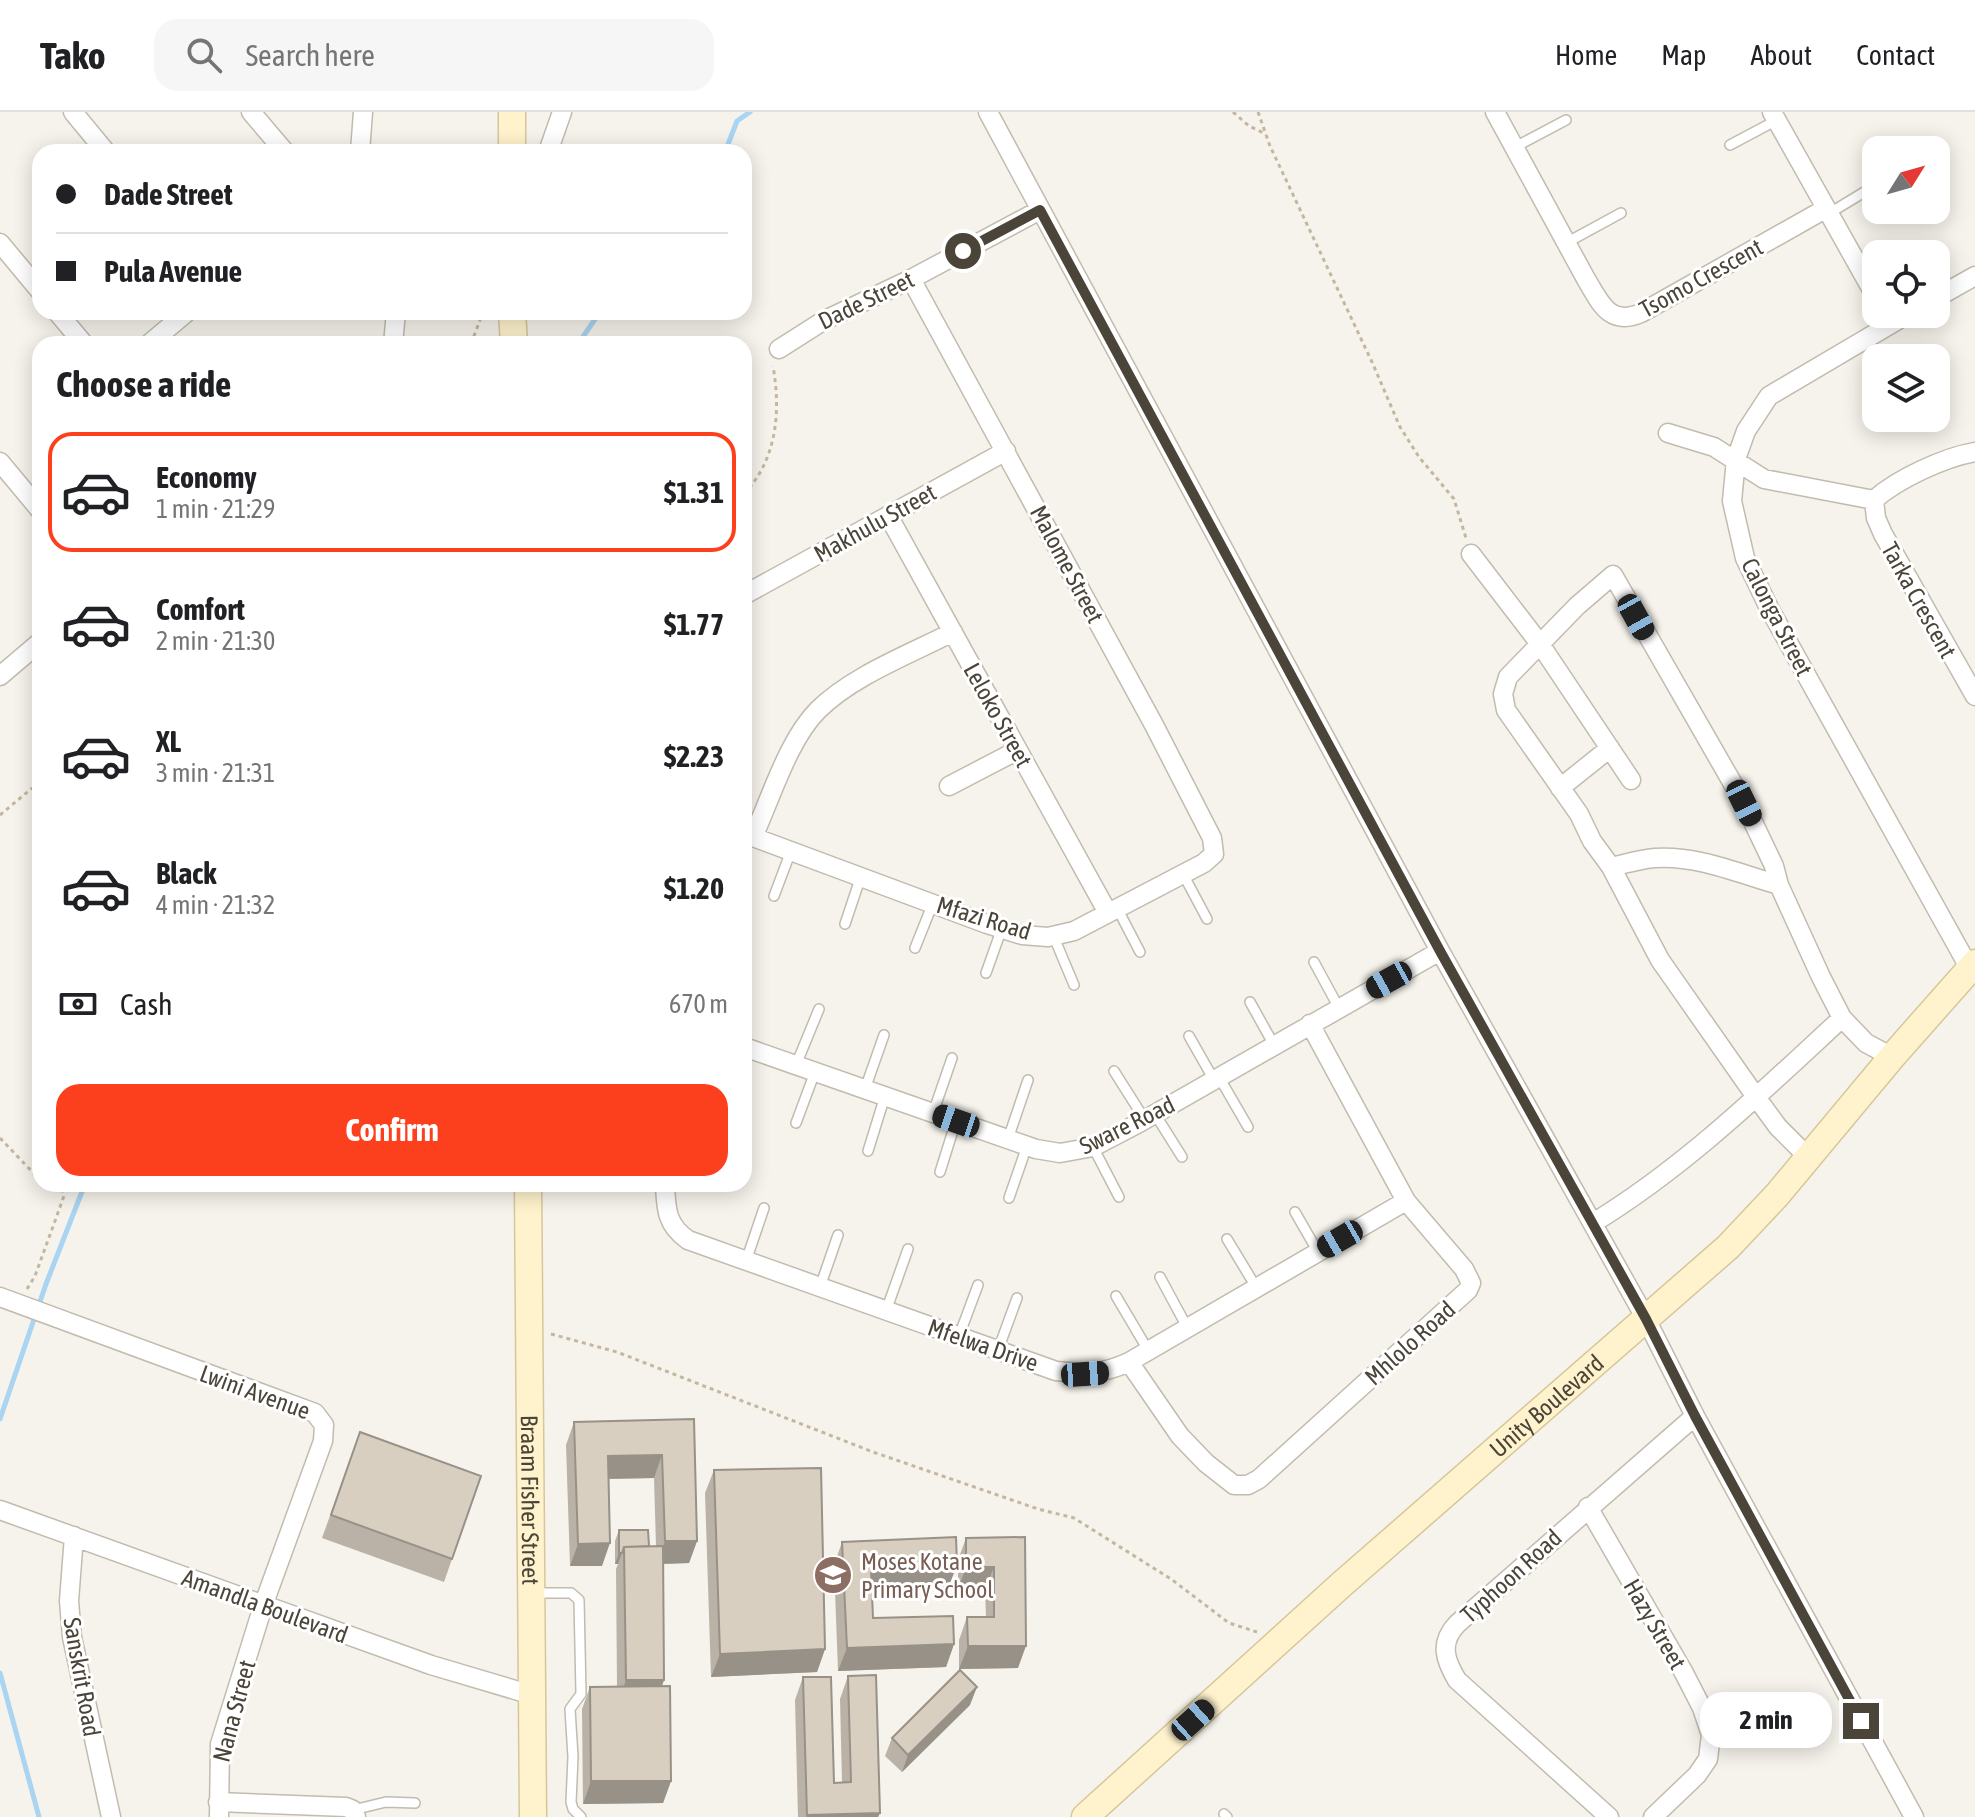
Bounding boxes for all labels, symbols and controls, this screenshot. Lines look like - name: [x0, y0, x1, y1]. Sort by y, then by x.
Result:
- search box: [154, 19, 714, 91]
- icon: search: [182, 33, 226, 77]
- text: Tako: [40, 34, 106, 77]
- text: Search here: [246, 38, 375, 72]
- text: Home: [1555, 39, 1617, 71]
- text: Map: [1661, 39, 1706, 71]
- text: About: [1750, 39, 1812, 71]
- text: Contact: [1856, 39, 1935, 71]
- north arrow: [1862, 136, 1950, 224]
- map controls: [1862, 136, 1950, 432]
- text: Dade Street: [104, 177, 233, 211]
- route start: [945, 233, 981, 269]
- street label: Tsomo Crescent: [1635, 233, 1767, 323]
- button: locate: [1862, 240, 1950, 328]
- text: Pula Avenue: [104, 254, 242, 288]
- street label: Dade Street: [814, 265, 918, 335]
- button: layers: [1862, 344, 1950, 432]
- text: Choose a ride: [56, 363, 231, 405]
- icon: car: [60, 456, 132, 528]
- text: Economy: [156, 460, 257, 494]
- text: $1.31: [664, 475, 724, 509]
- street label: Makhulu Street: [809, 478, 941, 568]
- text: 1 min · 21:29: [156, 494, 275, 524]
- street label: Malome Street: [1025, 501, 1109, 627]
- street label: Tarka Crescent: [1876, 538, 1962, 662]
- street label: Calonga Street: [1736, 554, 1818, 680]
- icon: car: [60, 588, 132, 660]
- car: [1614, 590, 1658, 644]
- text: Comfort: [156, 592, 245, 626]
- text: $1.77: [664, 607, 724, 641]
- text: 2 min · 21:30: [156, 626, 275, 656]
- street label: Leloko Street: [958, 658, 1038, 772]
- icon: car: [60, 720, 132, 792]
- text: XL: [156, 724, 181, 758]
- text: $2.23: [664, 739, 724, 773]
- text: 3 min · 21:31: [156, 758, 275, 788]
- car: [1723, 776, 1765, 830]
- icon: car: [60, 852, 132, 924]
- text: Black: [156, 856, 216, 890]
- text: $1.20: [664, 871, 724, 905]
- text: 4 min · 21:32: [156, 890, 275, 920]
- street label: Mfazi Road: [934, 891, 1034, 945]
- car: [1362, 958, 1416, 1002]
- icon: cash: [56, 982, 100, 1026]
- text: Cash: [120, 987, 173, 1021]
- text: 670 m: [669, 989, 728, 1019]
- button: Confirm: [56, 1084, 728, 1176]
- street label: Sware Road: [1075, 1090, 1179, 1160]
- car: [929, 1102, 983, 1140]
- car: [1313, 1217, 1367, 1261]
- street label: Mhlolo Road: [1359, 1296, 1461, 1390]
- street label: Mfelwa Drive: [924, 1314, 1042, 1376]
- street label: Unity Boulevard: [1484, 1349, 1609, 1463]
- street label: Lwini Avenue: [196, 1360, 314, 1424]
- car: [1060, 1360, 1110, 1388]
- street label: Braam Fisher Street: [516, 1415, 545, 1585]
- street label: Typhoon Road: [1455, 1524, 1567, 1628]
- place label: Moses Kotane Primary School: [861, 1548, 994, 1603]
- school or university icon: Moses Kotane Primary School: [812, 1554, 854, 1596]
- street label: Amandla Boulevard: [178, 1564, 352, 1648]
- street label: Hazy Street: [1618, 1574, 1692, 1674]
- street label: Sanskrit Road: [58, 1615, 106, 1739]
- street label: Nana Street: [207, 1657, 261, 1765]
- callout: 2 min: [1701, 1693, 1833, 1749]
- car: [1167, 1695, 1219, 1745]
- route end: [1843, 1703, 1879, 1739]
- text: 2 min: [1739, 1705, 1793, 1735]

